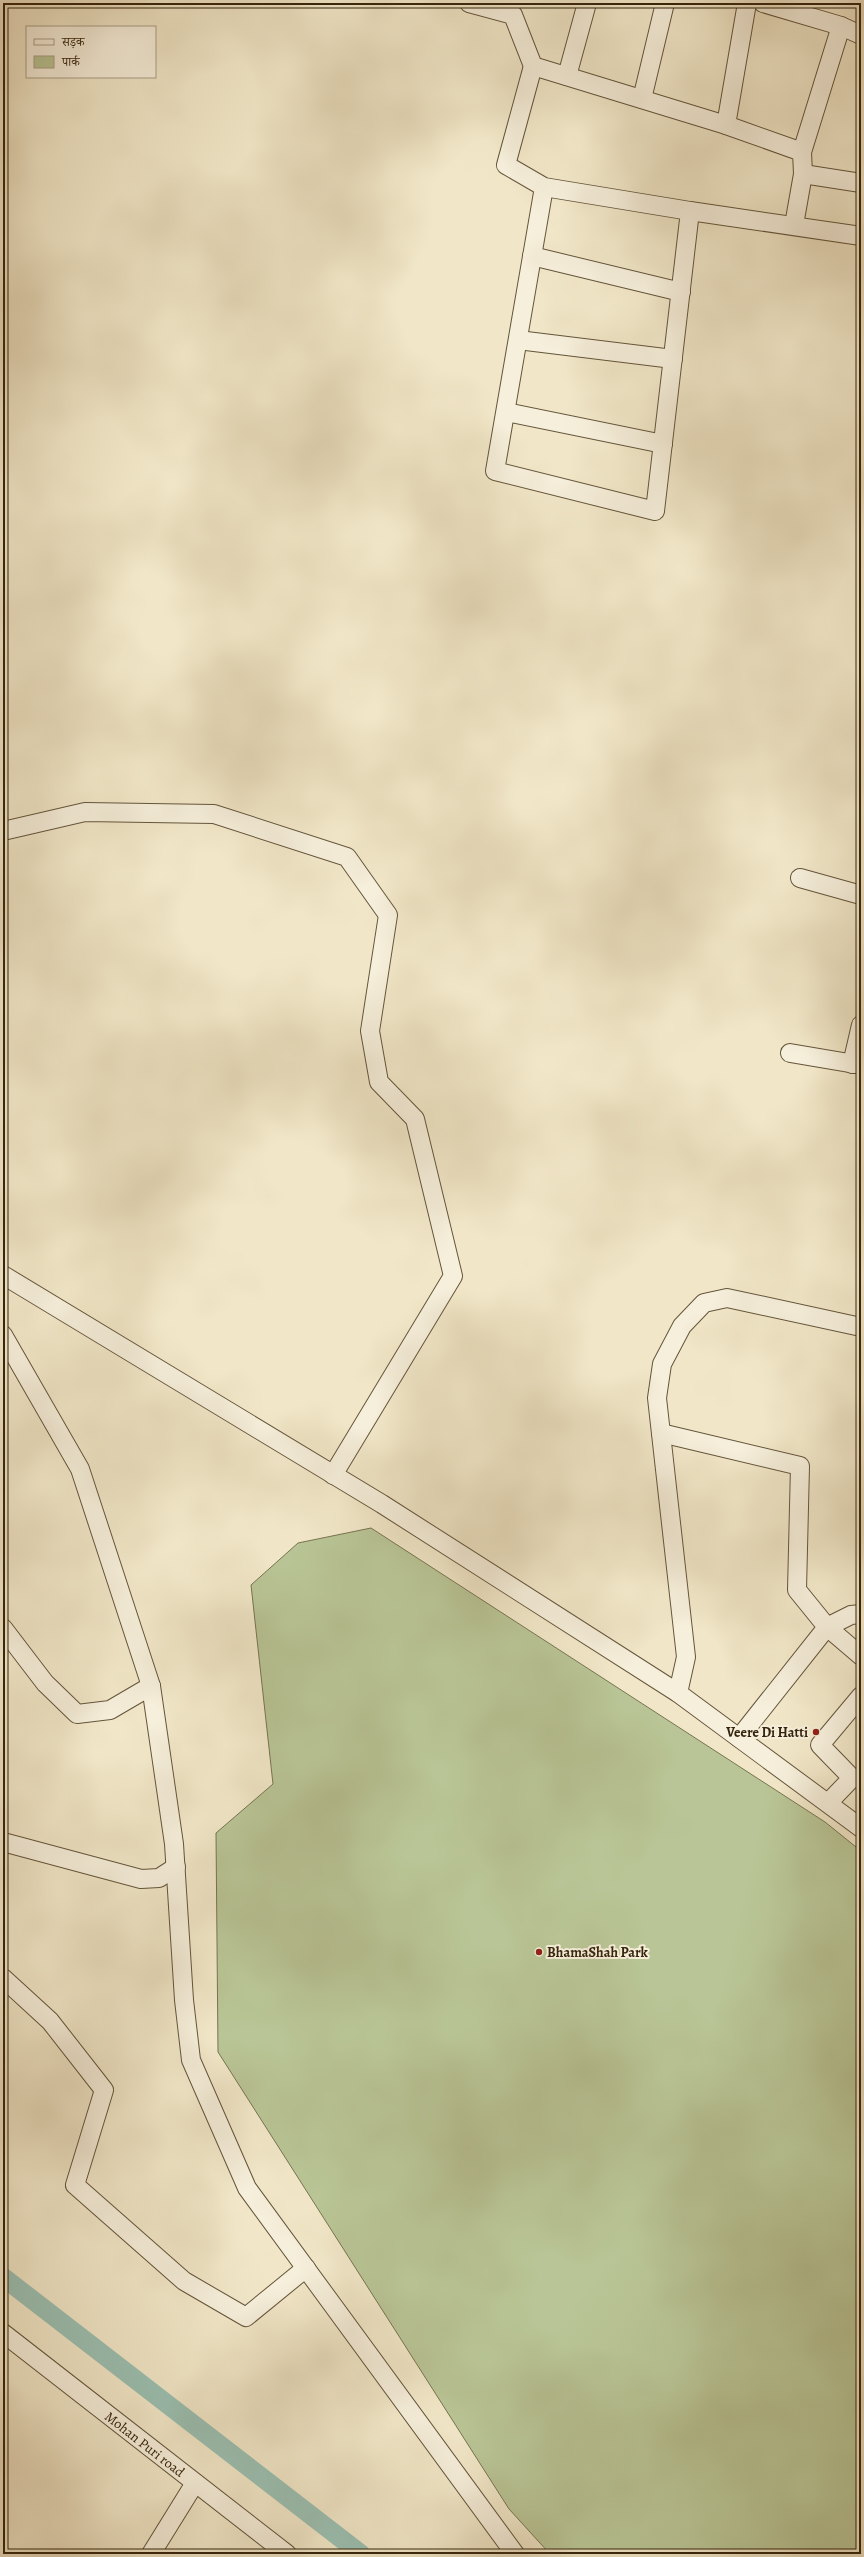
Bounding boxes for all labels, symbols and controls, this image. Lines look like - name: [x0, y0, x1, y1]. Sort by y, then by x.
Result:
- legend: [26, 26, 156, 78]
- text: सड़क: [61, 34, 86, 50]
- text: पार्क: [61, 54, 81, 70]
- place label: Veere Di Hatti: [725, 1723, 808, 1742]
- marker: Veere Di Hatti: [811, 1727, 821, 1737]
- place label: BhamaShah Park: [547, 1943, 649, 1962]
- marker: BhamaShah Park: [534, 1947, 544, 1957]
- street label: Mohan Puri road: [101, 2407, 189, 2482]

